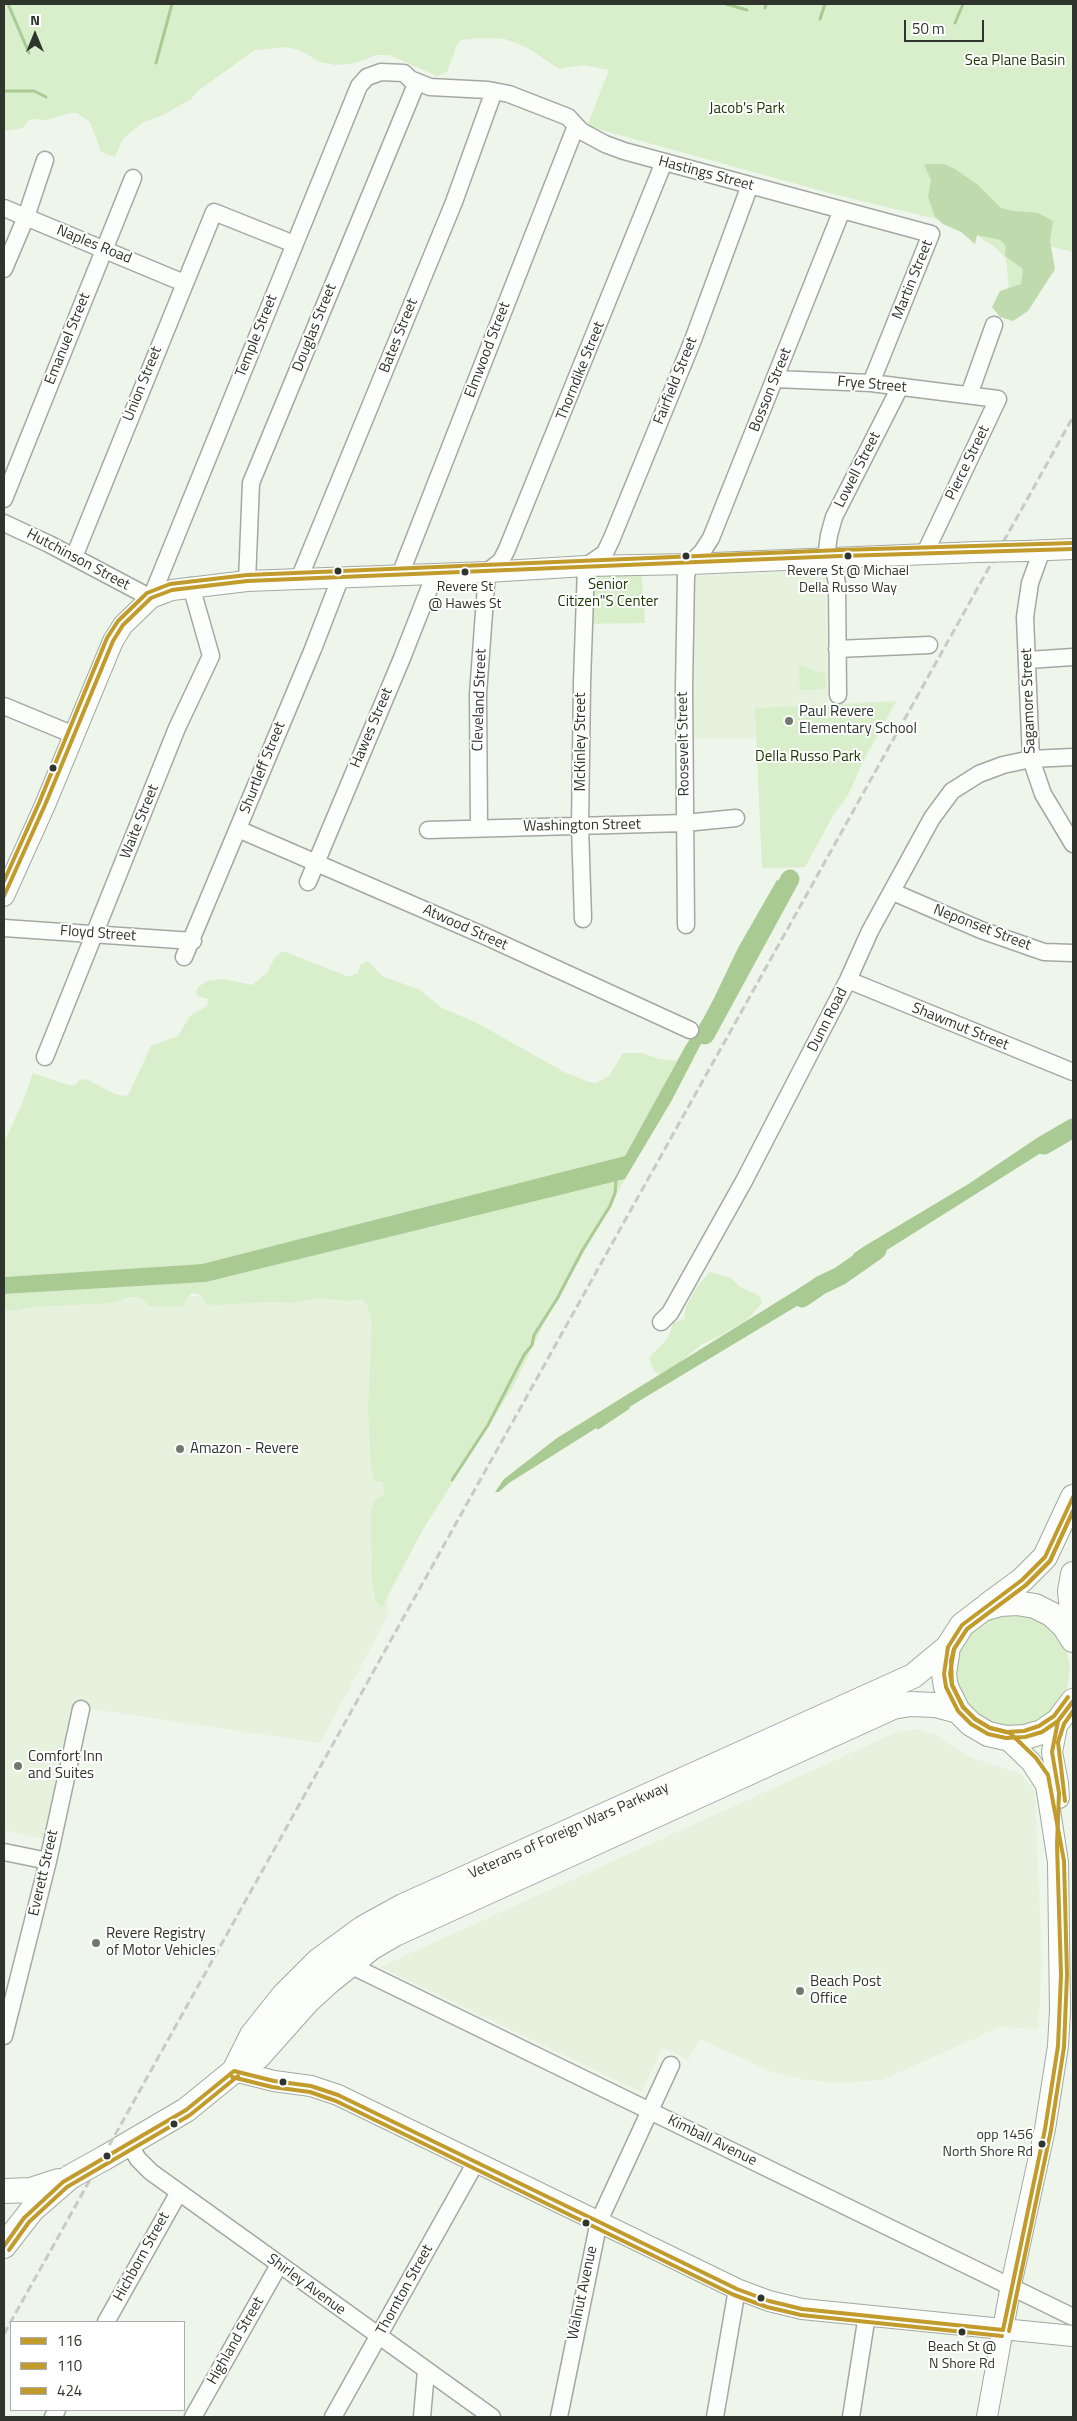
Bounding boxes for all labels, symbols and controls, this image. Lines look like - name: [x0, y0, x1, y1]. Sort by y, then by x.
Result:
- text: N: [30, 9, 40, 30]
- north arrow: [10, 10, 60, 60]
- scale bar: [907, 10, 987, 42]
- text: 50 m: [912, 17, 945, 40]
- park label: Sea Plane Basin: [965, 52, 1065, 70]
- park label: Jacob's Park: [709, 100, 785, 118]
- street label: Hastings Street: [656, 153, 756, 195]
- street label: Naples Road: [54, 222, 134, 268]
- street label: Martin Street: [889, 238, 937, 322]
- street label: Douglas Street: [289, 281, 341, 375]
- street label: Emanuel Street: [41, 290, 95, 388]
- street label: Temple Street: [232, 292, 282, 380]
- street label: Bates Street: [376, 296, 422, 376]
- street label: Elmwood Street: [461, 299, 515, 401]
- street label: Thorndike Street: [553, 319, 609, 423]
- street label: Fairfield Street: [650, 335, 702, 427]
- street label: Union Street: [120, 344, 166, 424]
- street label: Bosson Street: [746, 345, 796, 435]
- street label: Frye Street: [837, 373, 907, 397]
- street label: Pierce Street: [942, 423, 994, 503]
- street label: Lowell Street: [831, 429, 885, 511]
- street label: Hutchinson Street: [23, 525, 133, 595]
- unlabelled marker: [681, 551, 691, 561]
- marker: Revere St @ Michael Della Russo Way: [843, 551, 853, 561]
- place label: Revere St @ Michael Della Russo Way: [787, 564, 909, 596]
- unlabelled marker: [333, 566, 343, 576]
- marker: Revere St @ Hawes St: [460, 567, 470, 577]
- park label: Senior Citizen"S Center: [558, 576, 658, 611]
- place label: Revere St @ Hawes St: [429, 580, 501, 612]
- street label: Cleveland Street: [469, 648, 491, 752]
- street label: Sagamore Street: [1018, 648, 1040, 754]
- street label: Hawes Street: [347, 685, 397, 771]
- street label: Roosevelt Street: [674, 691, 694, 797]
- street label: McKinley Street: [572, 692, 590, 792]
- place label: Paul Revere Elementary School: [799, 703, 917, 738]
- marker: Paul Revere Elementary School: [783, 715, 795, 727]
- street label: Shurtleff Street: [236, 719, 290, 817]
- park label: Della Russo Park: [755, 748, 861, 766]
- unlabelled marker: [48, 763, 58, 773]
- street label: Waite Street: [117, 782, 163, 862]
- street label: Washington Street: [523, 816, 641, 836]
- street label: Atwood Street: [420, 901, 510, 955]
- street label: Neponset Street: [931, 901, 1033, 955]
- street label: Floyd Street: [59, 922, 137, 946]
- street label: Dunn Road: [804, 985, 852, 1055]
- street label: Shawmut Street: [909, 999, 1011, 1055]
- place label: Amazon - Revere: [190, 1440, 299, 1458]
- marker: Amazon - Revere: [174, 1443, 186, 1455]
- place label: Comfort Inn and Suites: [28, 1748, 103, 1783]
- marker: Comfort Inn and Suites: [12, 1760, 24, 1772]
- street label: Veterans of Foreign Wars Parkway: [466, 1779, 672, 1883]
- street label: Everett Street: [25, 1828, 63, 1918]
- place label: Revere Registry of Motor Vehicles: [106, 1925, 216, 1960]
- marker: Revere Registry of Motor Vehicles: [90, 1937, 102, 1949]
- place label: Beach Post Office: [810, 1973, 881, 2008]
- marker: Beach Post Office: [794, 1985, 806, 1997]
- unlabelled marker: [278, 2077, 288, 2087]
- street label: Kimball Avenue: [665, 2112, 759, 2170]
- unlabelled marker: [169, 2119, 179, 2129]
- place label: opp 1456 North Shore Rd: [943, 2128, 1033, 2160]
- marker: opp 1456 North Shore Rd: [1037, 2139, 1047, 2149]
- unlabelled marker: [102, 2151, 112, 2161]
- street label: Hichborn Street: [110, 2209, 174, 2305]
- unlabelled marker: [581, 2218, 591, 2228]
- street label: Thornton Street: [373, 2242, 437, 2338]
- street label: Walnut Avenue: [564, 2244, 602, 2342]
- street label: Shirley Avenue: [263, 2250, 349, 2320]
- unlabelled marker: [756, 2293, 766, 2303]
- street label: Highland Street: [204, 2294, 268, 2388]
- legend: [10, 2321, 185, 2411]
- marker: Beach St @ N Shore Rd: [957, 2327, 967, 2337]
- text: 116: [57, 2329, 82, 2352]
- place label: Beach St @ N Shore Rd: [928, 2340, 996, 2372]
- text: 110: [57, 2354, 82, 2377]
- text: 424: [57, 2379, 82, 2402]

